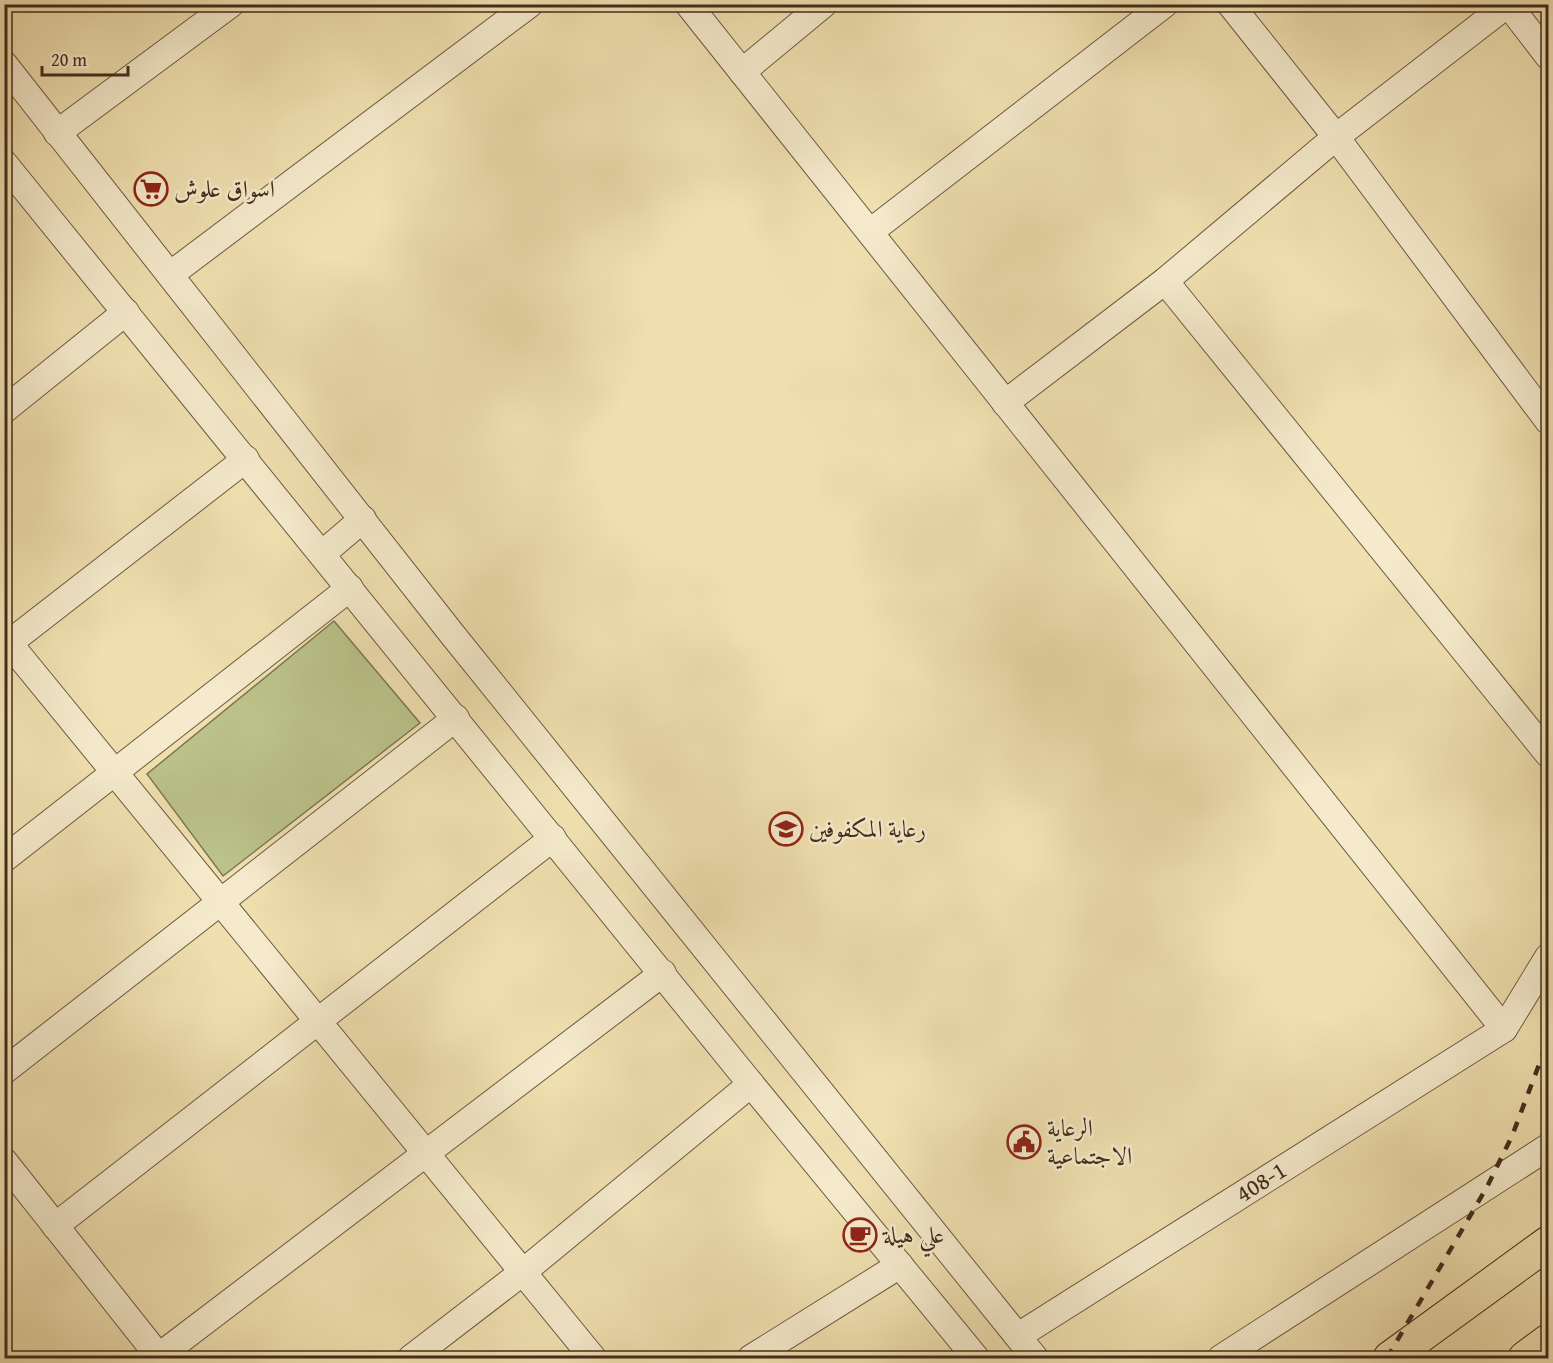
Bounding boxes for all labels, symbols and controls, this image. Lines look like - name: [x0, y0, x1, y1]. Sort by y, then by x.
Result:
- scale bar: [42, 39, 128, 77]
- text: 20 m: [51, 46, 87, 73]
- supermarket icon: اسواق علوش: [133, 171, 169, 207]
- place label: اسواق علوش: [174, 171, 275, 206]
- school or university icon: رعاية المكفوفين: [768, 811, 804, 847]
- place label: رعاية المكفوفين: [809, 811, 926, 846]
- place label: الرعاية الاجتماعية: [1047, 1110, 1132, 1173]
- public building icon: الرعاية الاجتماعية: [1006, 1124, 1042, 1160]
- street label: 408-1: [1228, 1152, 1293, 1211]
- cafe icon: علي هيلة: [842, 1217, 878, 1253]
- place label: علي هيلة: [882, 1217, 944, 1258]

